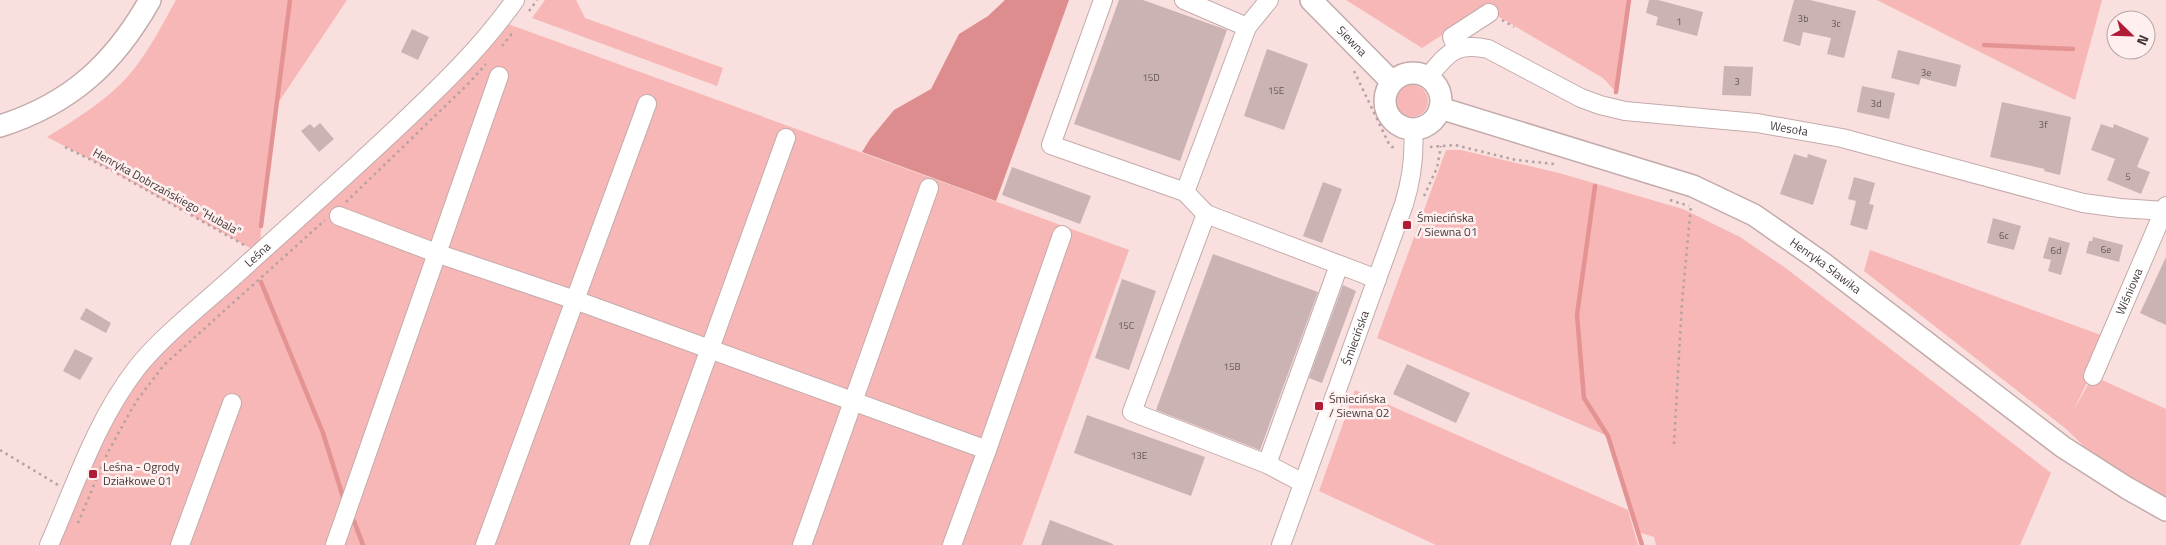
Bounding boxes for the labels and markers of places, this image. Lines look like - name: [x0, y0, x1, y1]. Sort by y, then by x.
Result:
- place label: Śmiecińska / Siewna 01: [1417, 208, 1477, 241]
- marker: Śmiecińska / Siewna 01: [1401, 219, 1413, 231]
- place label: Śmiecińska / Siewna 02: [1329, 389, 1389, 422]
- marker: Śmiecińska / Siewna 02: [1313, 400, 1325, 412]
- place label: Leśna - Ogrody Działkowe 01: [103, 457, 180, 490]
- marker: Leśna - Ogrody Działkowe 01: [87, 468, 99, 480]

